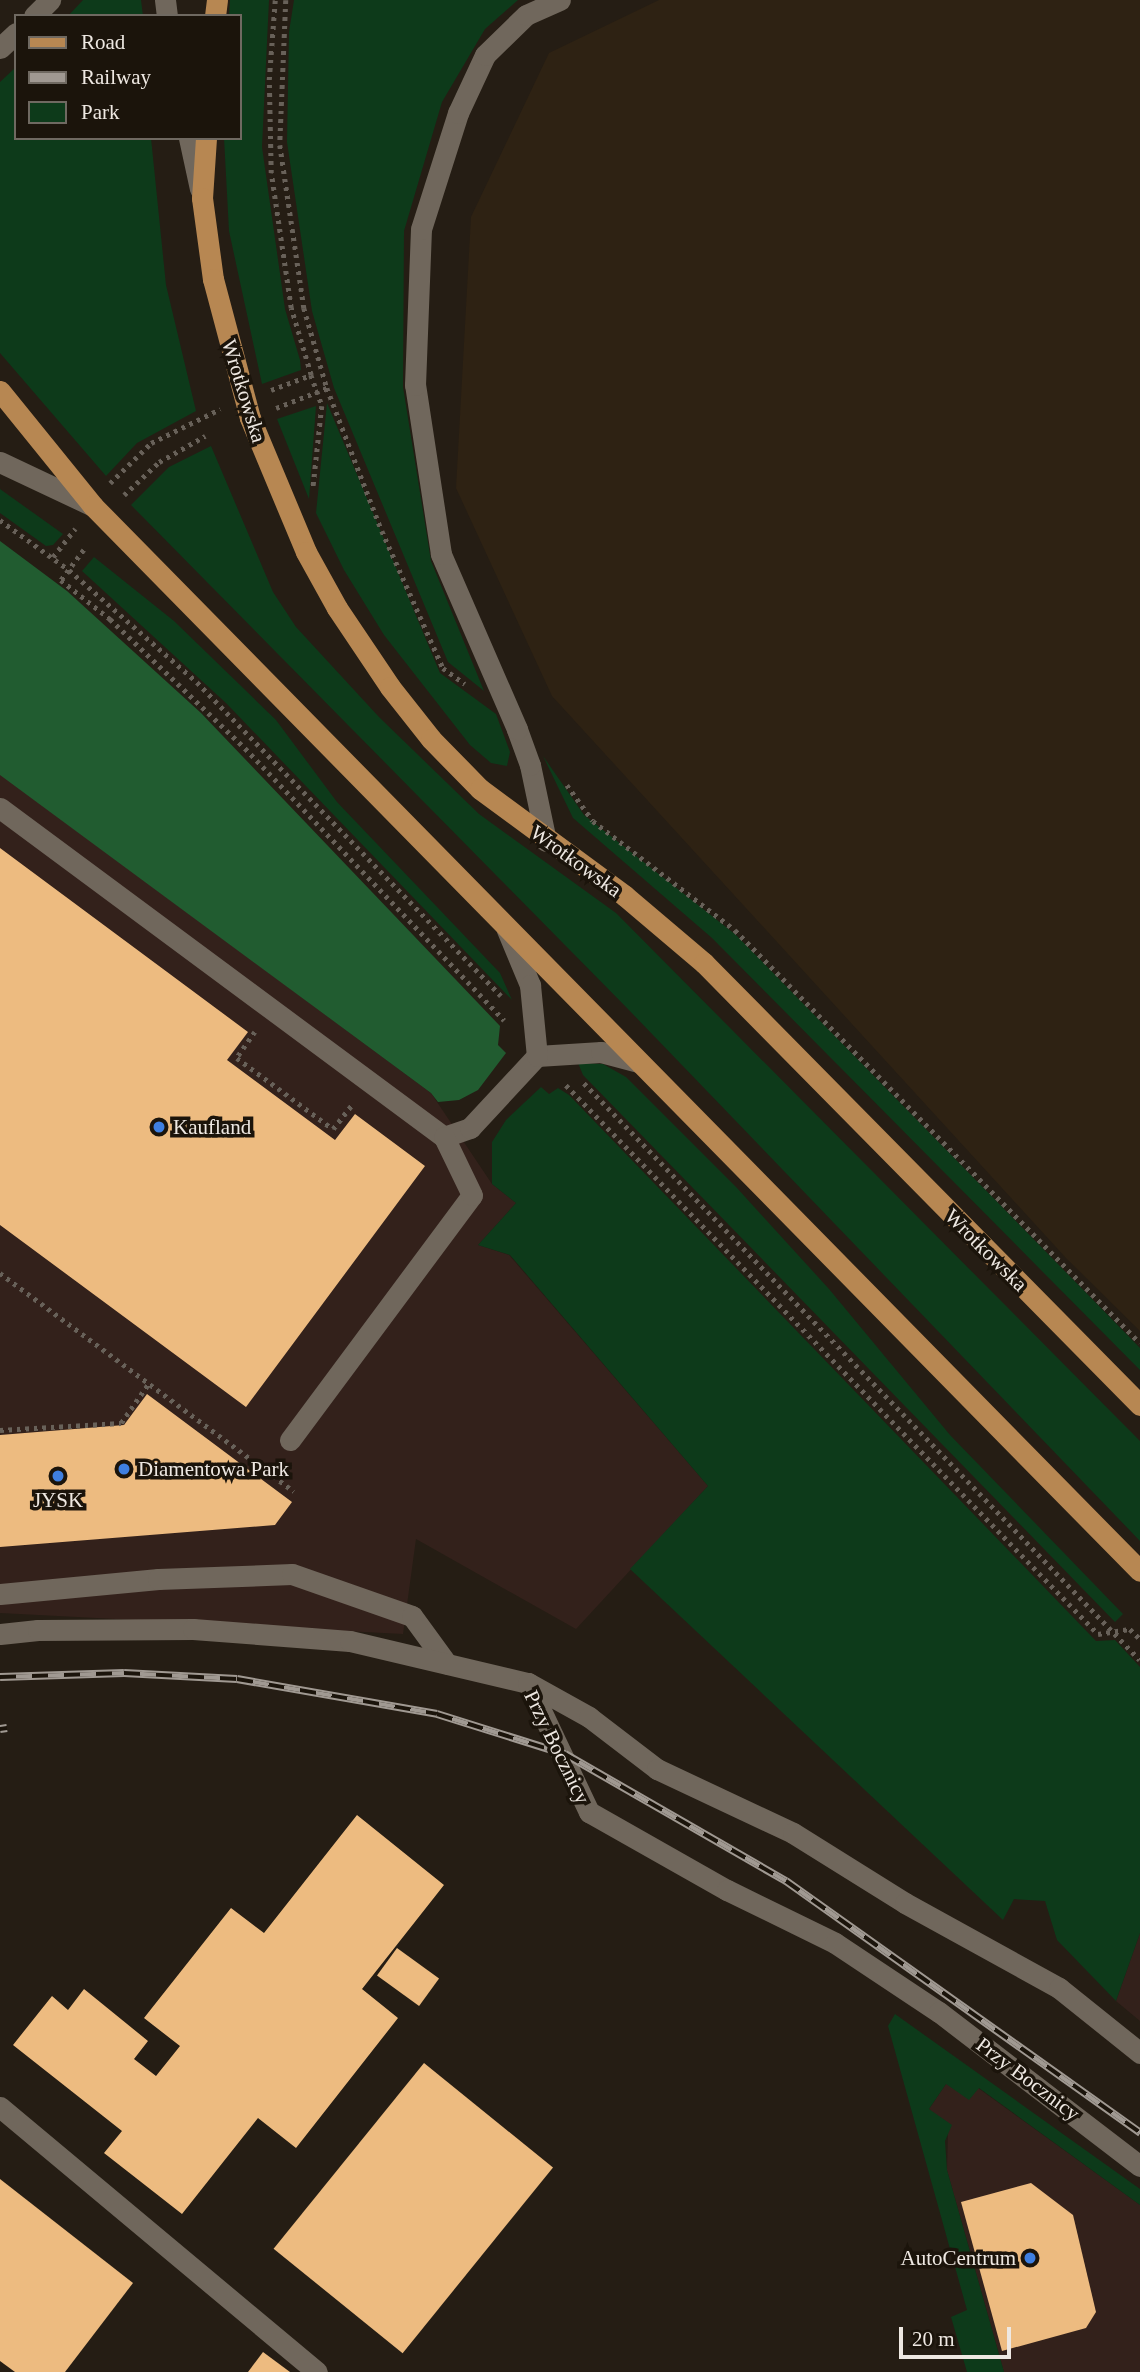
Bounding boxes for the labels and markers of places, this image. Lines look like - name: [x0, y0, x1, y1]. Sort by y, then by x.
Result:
- place label: Kaufland: [173, 1114, 251, 1140]
- marker: Kaufland: [151, 1119, 167, 1135]
- place label: Diamentowa Park: [138, 1456, 289, 1482]
- marker: Diamentowa Park: [116, 1461, 132, 1477]
- marker: JYSK: [50, 1468, 66, 1484]
- place label: JYSK: [33, 1487, 83, 1513]
- place label: AutoCentrum: [901, 2245, 1016, 2271]
- marker: AutoCentrum: [1022, 2250, 1038, 2266]

